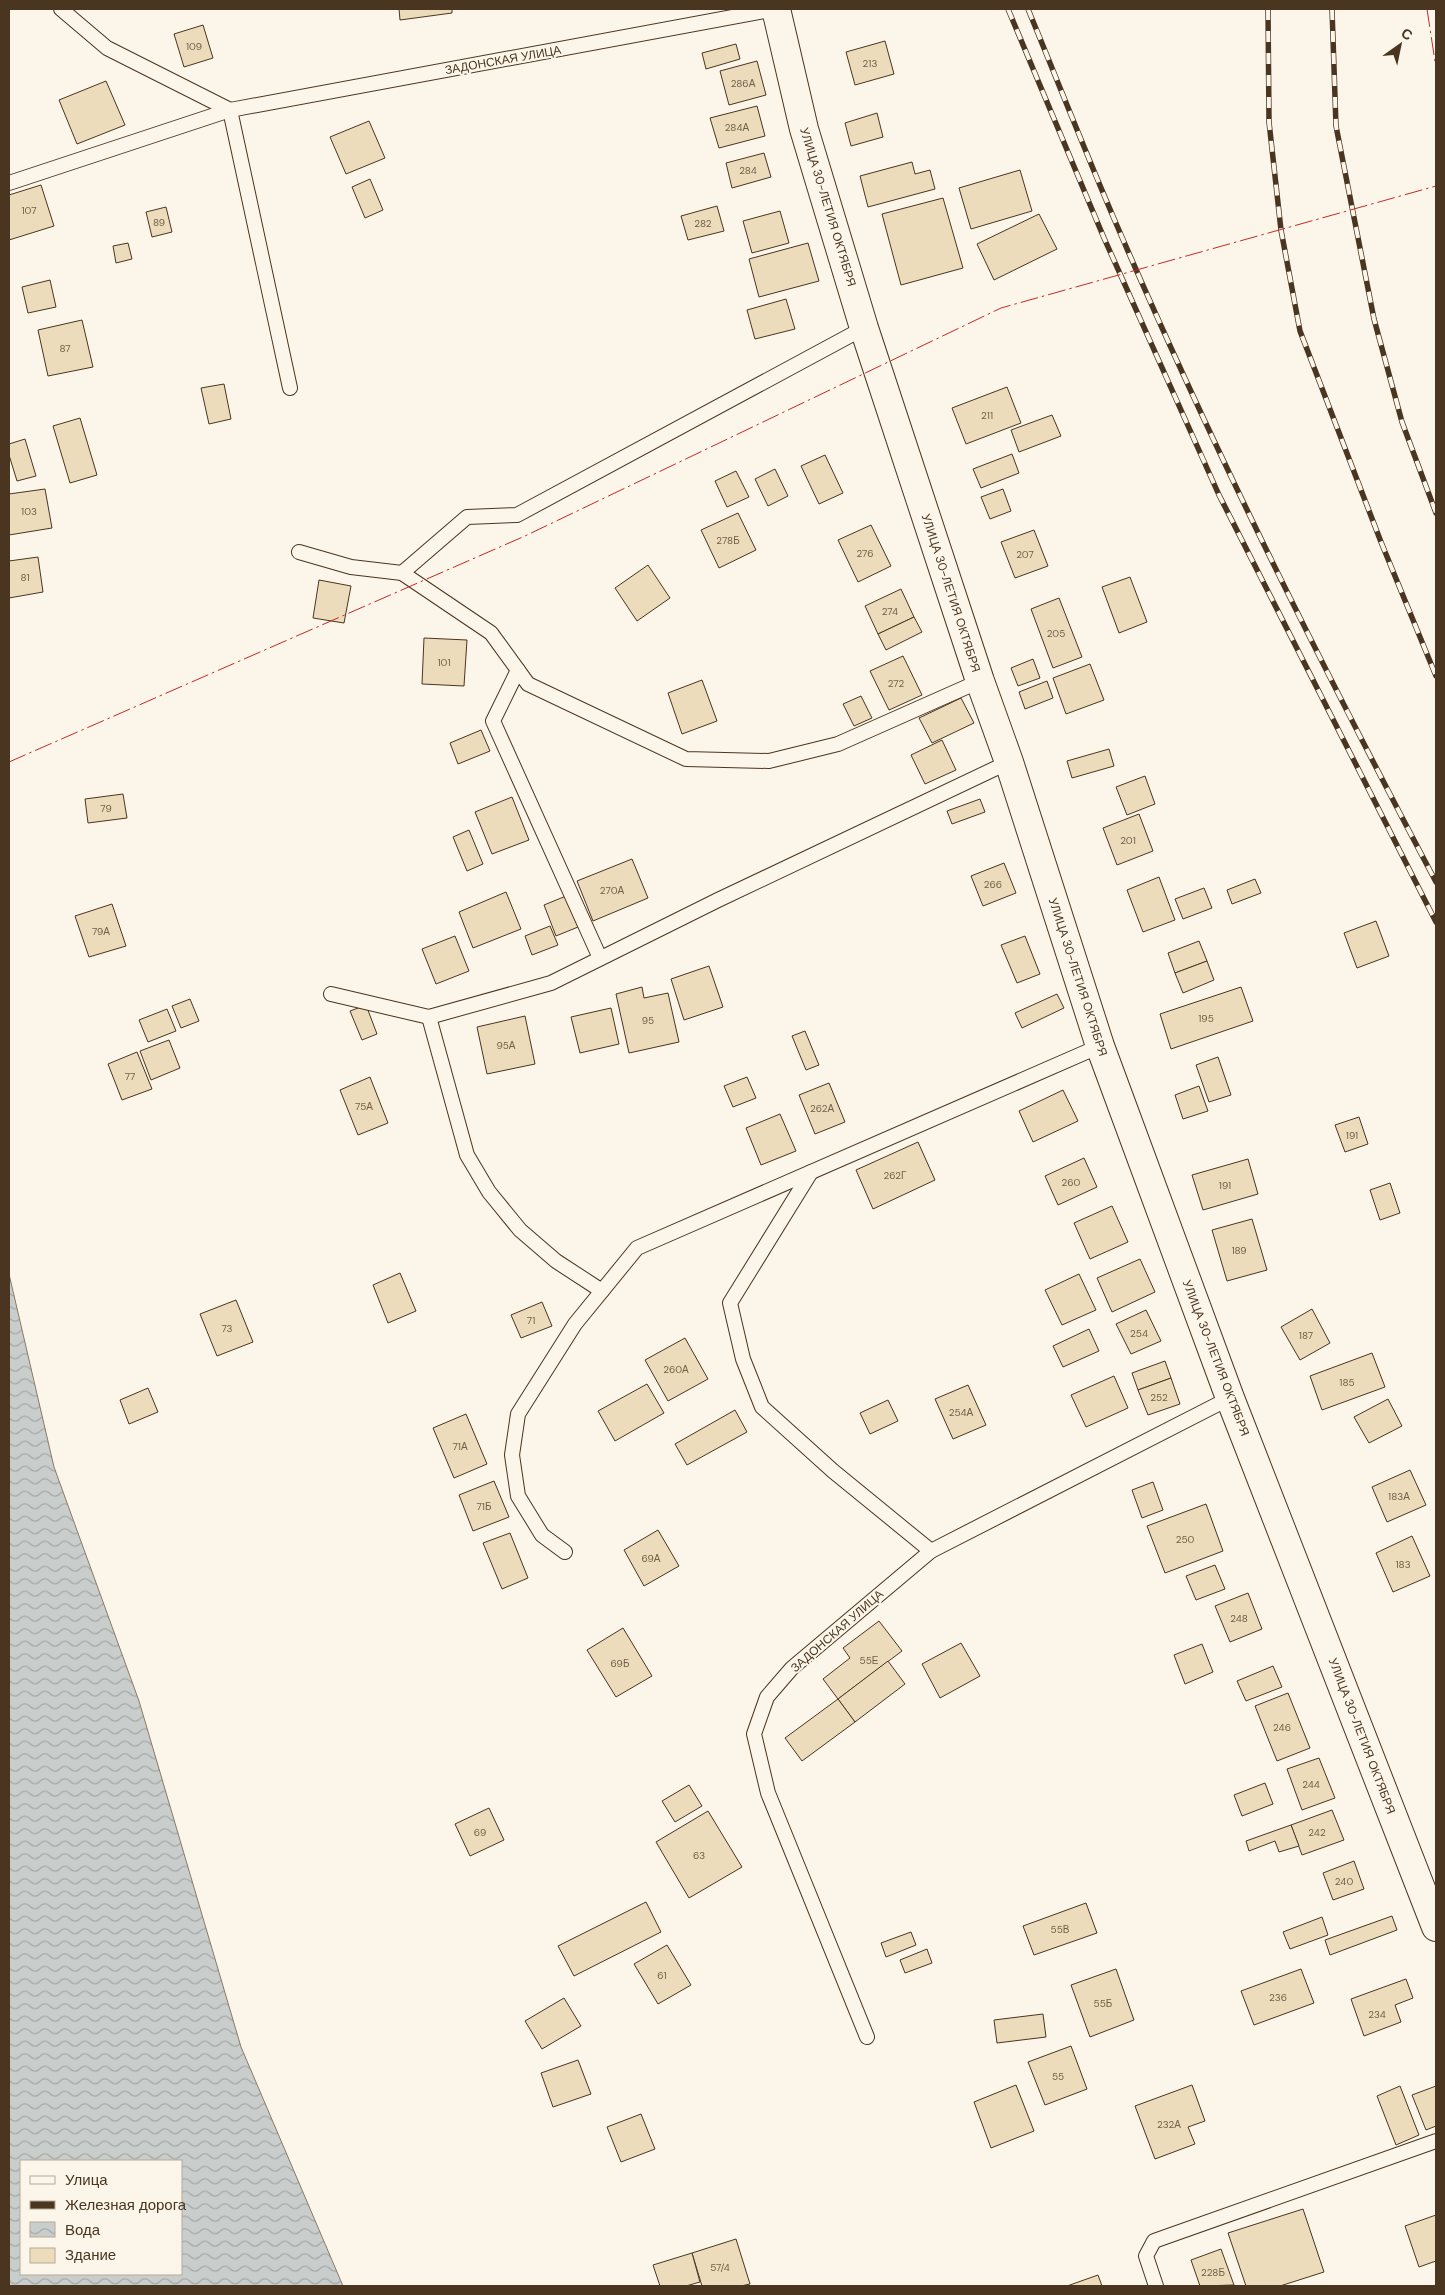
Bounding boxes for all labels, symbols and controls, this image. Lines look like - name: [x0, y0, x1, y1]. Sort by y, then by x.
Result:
- north arrow: [1375, 20, 1425, 70]
- text: С: [1398, 24, 1416, 44]
- house number: 109: [186, 40, 202, 53]
- street label: ЗАДОНСКАЯ УЛИЦА: [444, 42, 562, 78]
- house number: 213: [863, 57, 877, 70]
- house number: 286А: [731, 77, 756, 90]
- house number: 284А: [725, 121, 750, 134]
- street label: УЛИЦА 30-ЛЕТИЯ ОКТЯБРЯ: [796, 125, 860, 289]
- house number: 284: [739, 164, 757, 177]
- house number: 107: [21, 204, 37, 217]
- house number: 89: [153, 216, 165, 229]
- house number: 282: [694, 217, 712, 230]
- house number: 87: [59, 342, 71, 355]
- house number: 211: [981, 409, 993, 422]
- house number: 103: [21, 505, 37, 518]
- street label: УЛИЦА 30-ЛЕТИЯ ОКТЯБРЯ: [918, 512, 984, 674]
- house number: 278Б: [716, 534, 740, 547]
- house number: 276: [857, 547, 873, 560]
- house number: 207: [1016, 548, 1034, 561]
- house number: 81: [21, 571, 30, 584]
- house number: 274: [882, 605, 898, 618]
- house number: 205: [1047, 627, 1065, 640]
- house number: 101: [437, 656, 451, 669]
- house number: 272: [888, 677, 904, 690]
- house number: 79: [100, 802, 112, 815]
- house number: 201: [1120, 834, 1136, 847]
- house number: 266: [984, 878, 1002, 891]
- house number: 270А: [600, 884, 624, 897]
- street label: УЛИЦА 30-ЛЕТИЯ ОКТЯБРЯ: [1045, 896, 1111, 1058]
- house number: 79А: [92, 925, 110, 938]
- house number: 195: [1198, 1012, 1214, 1025]
- house number: 95: [642, 1014, 654, 1027]
- house number: 95А: [496, 1039, 516, 1052]
- house number: 77: [125, 1070, 135, 1083]
- house number: 75А: [355, 1100, 373, 1113]
- house number: 262А: [810, 1102, 834, 1115]
- house number: 191: [1346, 1129, 1358, 1142]
- house number: 262Г: [884, 1169, 907, 1182]
- house number: 260: [1062, 1176, 1081, 1189]
- house number: 191: [1219, 1179, 1231, 1192]
- house number: 189: [1231, 1244, 1247, 1257]
- street label: УЛИЦА 30-ЛЕТИЯ ОКТЯБРЯ: [1179, 1278, 1253, 1438]
- house number: 71: [527, 1314, 535, 1327]
- house number: 73: [222, 1322, 233, 1335]
- house number: 254: [1130, 1327, 1148, 1340]
- house number: 187: [1299, 1329, 1313, 1342]
- house number: 260А: [663, 1363, 689, 1376]
- house number: 185: [1339, 1376, 1355, 1389]
- house number: 252: [1150, 1391, 1168, 1404]
- house number: 254А: [949, 1406, 974, 1419]
- house number: 71А: [452, 1440, 468, 1453]
- house number: 183А: [1388, 1490, 1410, 1503]
- house number: 71Б: [476, 1500, 492, 1513]
- house number: 250: [1176, 1533, 1195, 1546]
- house number: 69А: [641, 1552, 661, 1565]
- house number: 183: [1395, 1558, 1411, 1571]
- street label: ЗАДОНСКАЯ УЛИЦА: [787, 1586, 887, 1676]
- house number: 248: [1230, 1612, 1248, 1625]
- house number: 55Е: [860, 1654, 879, 1667]
- street label: УЛИЦА 30-ЛЕТИЯ ОКТЯБРЯ: [1325, 1656, 1399, 1816]
- house number: 69Б: [611, 1657, 630, 1670]
- house number: 246: [1273, 1721, 1291, 1734]
- house number: 244: [1302, 1778, 1320, 1791]
- house number: 69: [474, 1826, 486, 1839]
- house number: 242: [1308, 1826, 1326, 1839]
- house number: 63: [693, 1849, 705, 1862]
- house number: 240: [1335, 1875, 1353, 1888]
- house number: 55В: [1051, 1923, 1070, 1936]
- house number: 61: [657, 1969, 667, 1982]
- house number: 236: [1269, 1991, 1287, 2004]
- house number: 55Б: [1094, 1997, 1113, 2010]
- house number: 234: [1368, 2008, 1386, 2021]
- house number: 55: [1052, 2070, 1064, 2083]
- house number: 232А: [1157, 2118, 1181, 2131]
- legend: [20, 2160, 182, 2275]
- text: Улица: [65, 2170, 108, 2190]
- text: Железная дорога: [65, 2195, 187, 2215]
- text: Вода: [65, 2220, 101, 2240]
- text: Здание: [65, 2245, 116, 2265]
- house number: 57/4: [710, 2261, 730, 2274]
- house number: 228Б: [1201, 2266, 1225, 2279]

